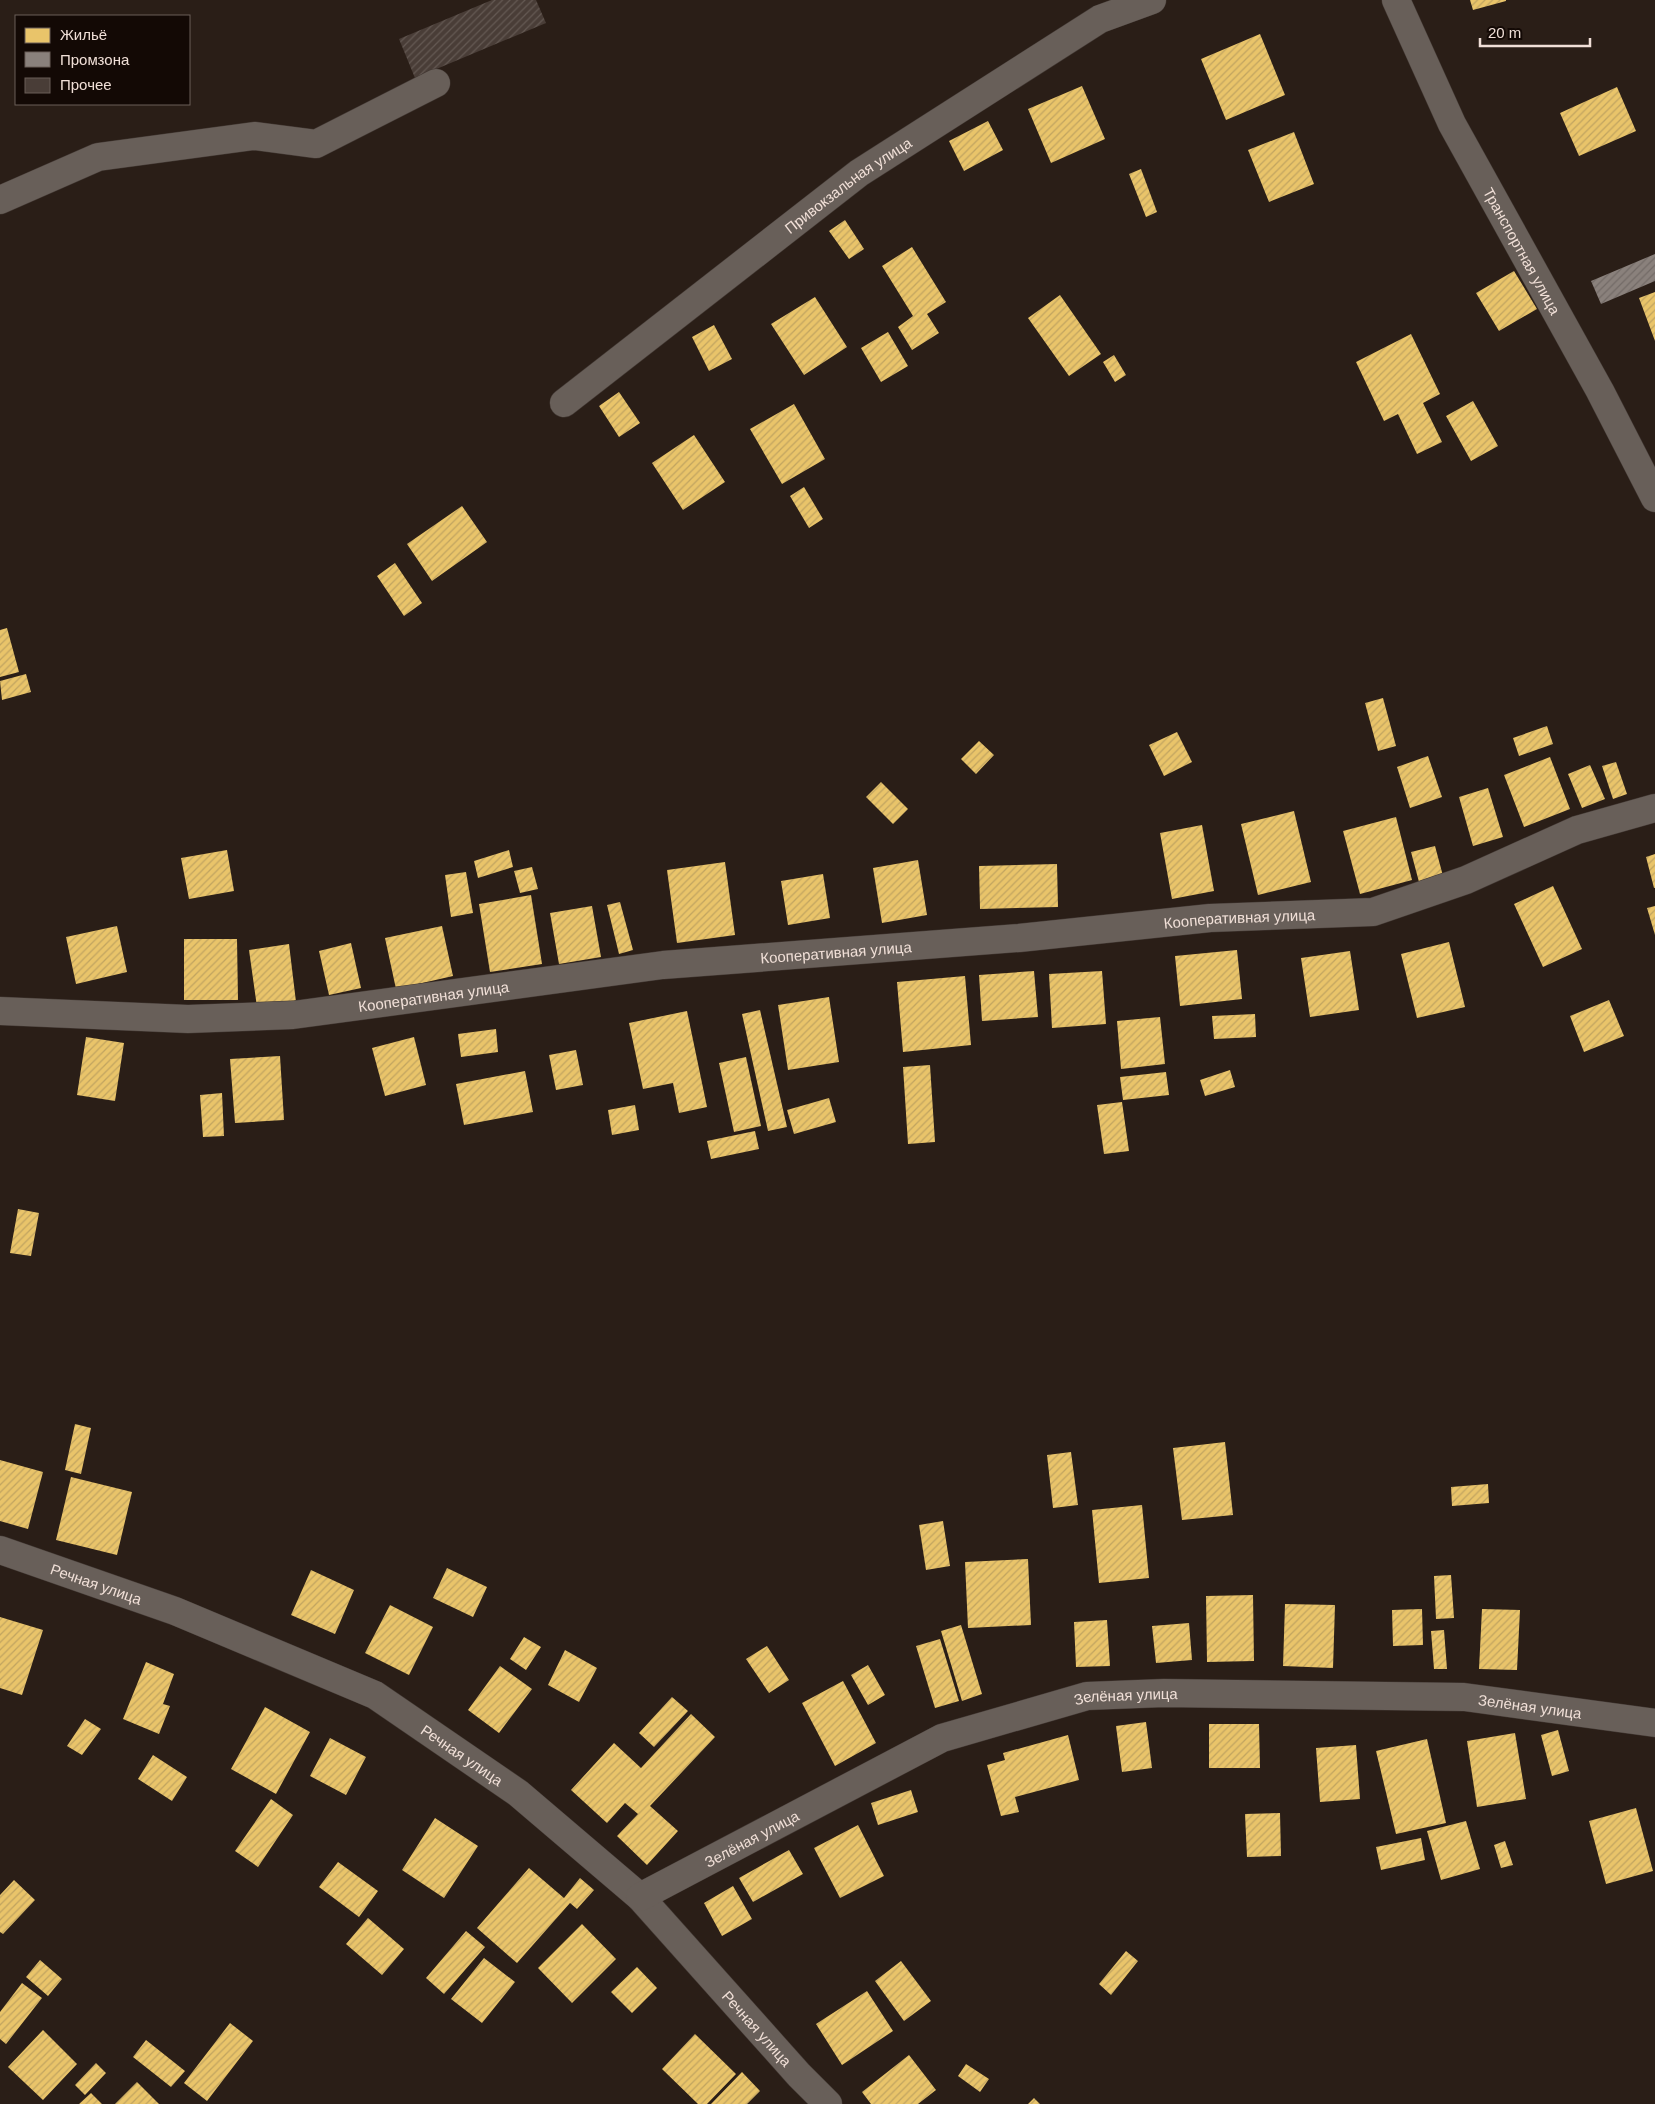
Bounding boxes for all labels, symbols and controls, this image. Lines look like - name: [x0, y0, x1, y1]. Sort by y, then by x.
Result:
- legend: [15, 15, 190, 105]
- scale bar: [1480, 15, 1590, 47]
- text: 20 m: [1488, 24, 1521, 41]
- text: Жильё: [60, 26, 107, 43]
- text: Промзона: [60, 51, 130, 68]
- text: Прочее: [60, 76, 112, 93]
- street label: Привокзальная улица: [781, 133, 915, 236]
- street label: Транспортная улица: [1480, 184, 1565, 318]
- street label: Кооперативная улица: [1163, 906, 1316, 931]
- street label: Кооперативная улица: [760, 938, 913, 966]
- street label: Кооперативная улица: [357, 977, 510, 1015]
- street label: Речная улица: [49, 1560, 145, 1607]
- street label: Зелёная улица: [1072, 1684, 1179, 1708]
- street label: Зелёная улица: [1477, 1691, 1583, 1722]
- street label: Речная улица: [418, 1721, 507, 1789]
- street label: Зелёная улица: [701, 1806, 802, 1870]
- street label: Речная улица: [719, 1987, 796, 2070]

